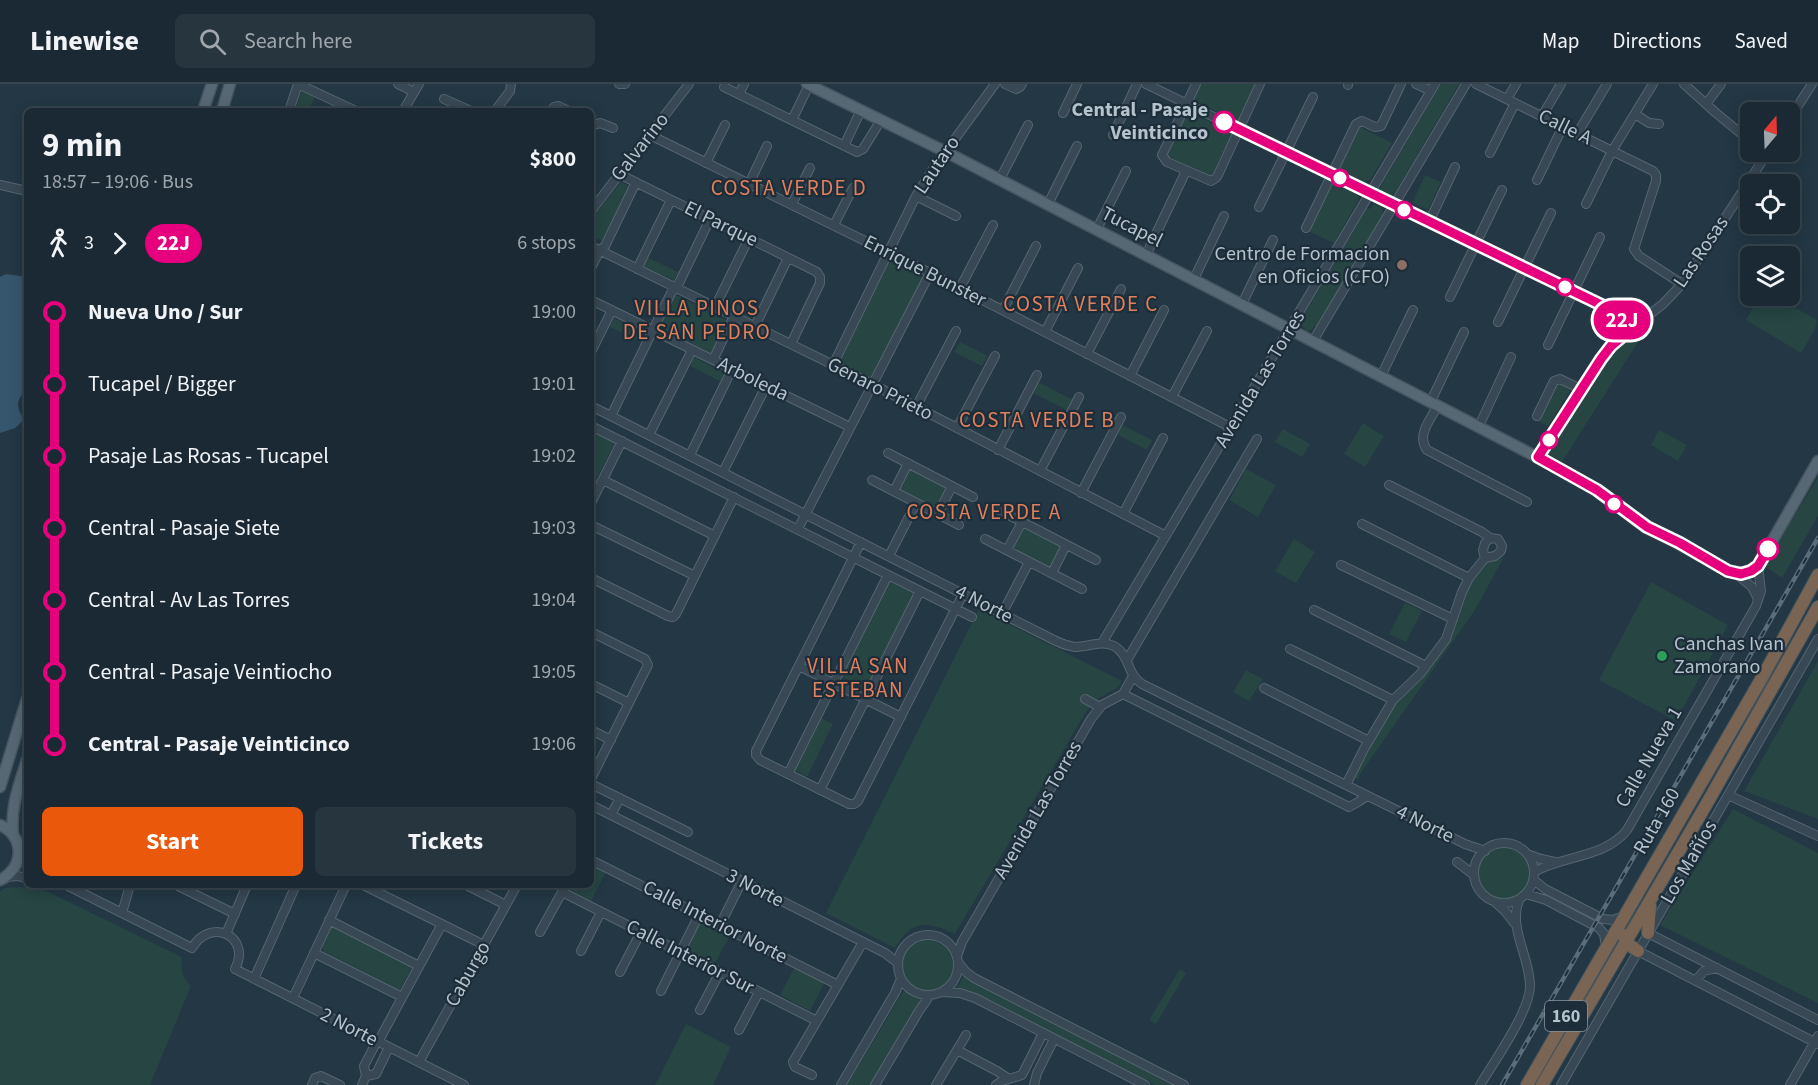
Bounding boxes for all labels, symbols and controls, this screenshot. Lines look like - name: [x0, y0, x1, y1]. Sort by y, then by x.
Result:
- search box: [175, 14, 595, 68]
- text: Linewise: [30, 21, 139, 61]
- icon: search: [196, 25, 229, 58]
- text: Search here: [244, 25, 352, 57]
- text: Map: [1542, 26, 1580, 56]
- text: Directions: [1613, 26, 1701, 56]
- text: Saved: [1734, 26, 1788, 56]
- place label: Central - Pasaje Veinticinco: [1071, 96, 1208, 147]
- street label: Calle A: [1533, 102, 1597, 152]
- north arrow: [1740, 102, 1800, 162]
- map controls: [1740, 102, 1800, 306]
- street label: Galvarino: [604, 107, 676, 187]
- marker: Central - Pasaje Veinticinco: [1213, 111, 1235, 133]
- text: 9 min: [42, 122, 122, 169]
- street label: Lautaro: [907, 130, 967, 200]
- text: $800: [530, 143, 576, 175]
- text: 18:57 – 19:06 · Bus: [42, 168, 193, 196]
- unlabelled marker: [1331, 169, 1349, 187]
- district label: COSTA VERDE D: [711, 173, 867, 203]
- button: locate: [1740, 174, 1800, 234]
- street label: El Parque: [679, 194, 763, 254]
- street label: Tucapel: [1096, 200, 1168, 254]
- unlabelled marker: [1395, 201, 1413, 219]
- street label: Las Rosas: [1667, 211, 1735, 293]
- icon: walk: [42, 227, 75, 260]
- icon: forward: [103, 227, 136, 260]
- text: 22J: [157, 228, 190, 258]
- street label: Enrique Bunster: [859, 228, 991, 314]
- text: 3: [84, 229, 94, 257]
- text: 6 stops: [517, 229, 576, 257]
- place label: Centro de Formacion en Oficios (CFO): [1214, 240, 1390, 291]
- button: layers: [1740, 246, 1800, 306]
- marker: Centro de Formacion en Oficios (CFO): [1395, 258, 1409, 272]
- unlabelled marker: [1556, 278, 1574, 296]
- district label: COSTA VERDE C: [1003, 289, 1159, 319]
- district label: VILLA PINOS DE SAN PEDRO: [623, 293, 771, 347]
- text: Nueva Uno / Sur: [88, 296, 243, 328]
- text: 19:00: [531, 298, 576, 326]
- line badge: 22J: [1588, 300, 1656, 340]
- street label: Avenida Las Torres: [1208, 305, 1312, 453]
- text: 22J: [1606, 305, 1638, 335]
- street label: Arboleda: [713, 350, 793, 408]
- street label: Genaro Prieto: [822, 350, 938, 428]
- text: Tucapel / Bigger: [88, 368, 236, 400]
- text: 19:01: [531, 370, 576, 398]
- district label: COSTA VERDE B: [959, 405, 1115, 435]
- unlabelled marker: [1540, 431, 1558, 449]
- text: Pasaje Las Rosas - Tucapel: [88, 440, 329, 472]
- text: 19:02: [531, 442, 576, 470]
- unlabelled marker: [1605, 495, 1623, 513]
- district label: COSTA VERDE A: [906, 497, 1062, 527]
- text: Central - Pasaje Siete: [88, 512, 280, 544]
- text: 19:03: [531, 514, 576, 542]
- unlabelled marker: [1757, 538, 1779, 560]
- street label: 4 Norte: [950, 578, 1018, 630]
- text: Central - Av Las Torres: [88, 584, 290, 616]
- text: 19:04: [531, 586, 576, 614]
- place label: Canchas Ivan Zamorano: [1674, 630, 1784, 681]
- marker: Canchas Ivan Zamorano: [1655, 649, 1669, 663]
- district label: VILLA SAN ESTEBAN: [807, 651, 909, 705]
- text: Central - Pasaje Veintiocho: [88, 656, 332, 688]
- text: 19:05: [531, 658, 576, 686]
- street label: Calle Nueva 1: [1609, 701, 1689, 813]
- text: Central - Pasaje Veinticinco: [88, 728, 350, 760]
- text: 19:06: [531, 730, 576, 758]
- street label: Avenida Las Torres: [987, 736, 1089, 884]
- street label: Ruta 160: [1627, 783, 1687, 859]
- street label: 4 Norte: [1391, 798, 1459, 850]
- button: Start: [42, 807, 303, 876]
- button: Tickets: [315, 807, 576, 876]
- street label: Los Mañíos: [1654, 815, 1724, 909]
- street label: 3 Norte: [721, 862, 789, 914]
- street label: Calle Interior Norte: [638, 873, 792, 971]
- street label: Calle Interior Sur: [621, 913, 759, 1001]
- street label: Caburgo: [439, 936, 497, 1012]
- street label: 2 Norte: [315, 1001, 383, 1053]
- road number: 160: [1545, 1001, 1587, 1031]

